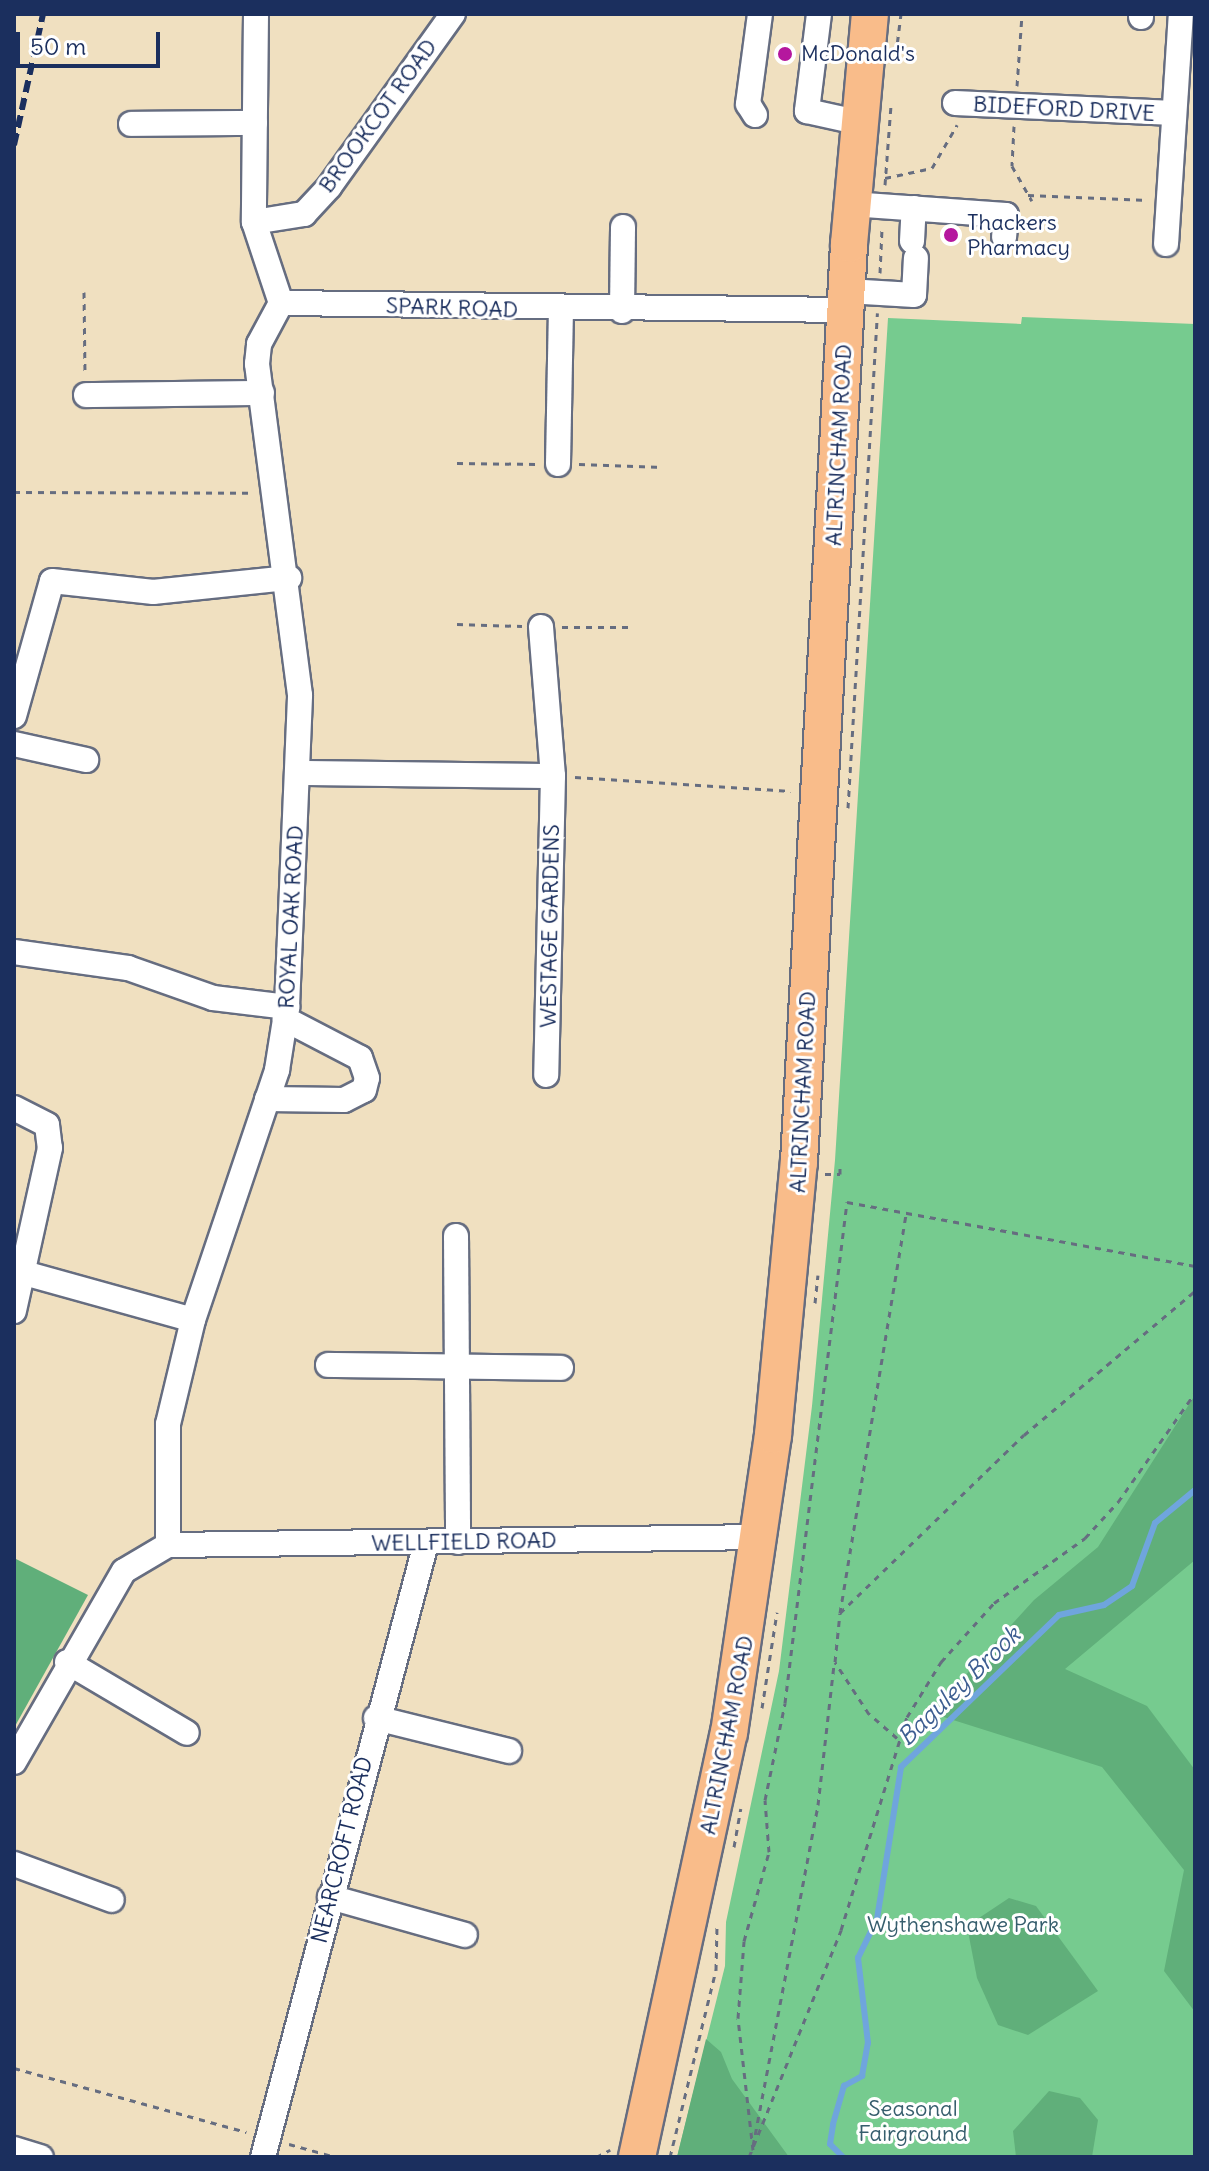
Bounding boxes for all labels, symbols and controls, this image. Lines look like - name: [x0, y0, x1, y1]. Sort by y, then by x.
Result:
- scale bar: [20, 16, 164, 66]
- text: 50 m: [30, 31, 86, 61]
- street label: BROOKCOT ROAD: [313, 34, 443, 198]
- place label: McDonald's: [801, 41, 915, 67]
- marker: McDonald's: [776, 45, 794, 63]
- street label: BIDEFORD DRIVE: [972, 91, 1156, 127]
- place label: Thackers Pharmacy: [967, 209, 1070, 260]
- marker: Thackers Pharmacy: [942, 226, 960, 244]
- street label: SPARK ROAD: [385, 292, 519, 324]
- street label: ALTRINCHAM ROAD: [821, 343, 857, 547]
- street label: WESTAGE GARDENS: [535, 824, 565, 1028]
- street label: ROYAL OAK ROAD: [273, 825, 309, 1009]
- street label: ALTRINCHAM ROAD: [785, 990, 821, 1194]
- street label: WELLFIELD ROAD: [371, 1527, 557, 1557]
- water label: Baguley Brook: [892, 1620, 1026, 1752]
- street label: ALTRINCHAM ROAD: [695, 1633, 759, 1837]
- street label: NEARCROFT ROAD: [306, 1754, 378, 1946]
- park label: Wythenshawe Park: [867, 1912, 1059, 1938]
- park label: Seasonal Fairground: [858, 2095, 968, 2146]

